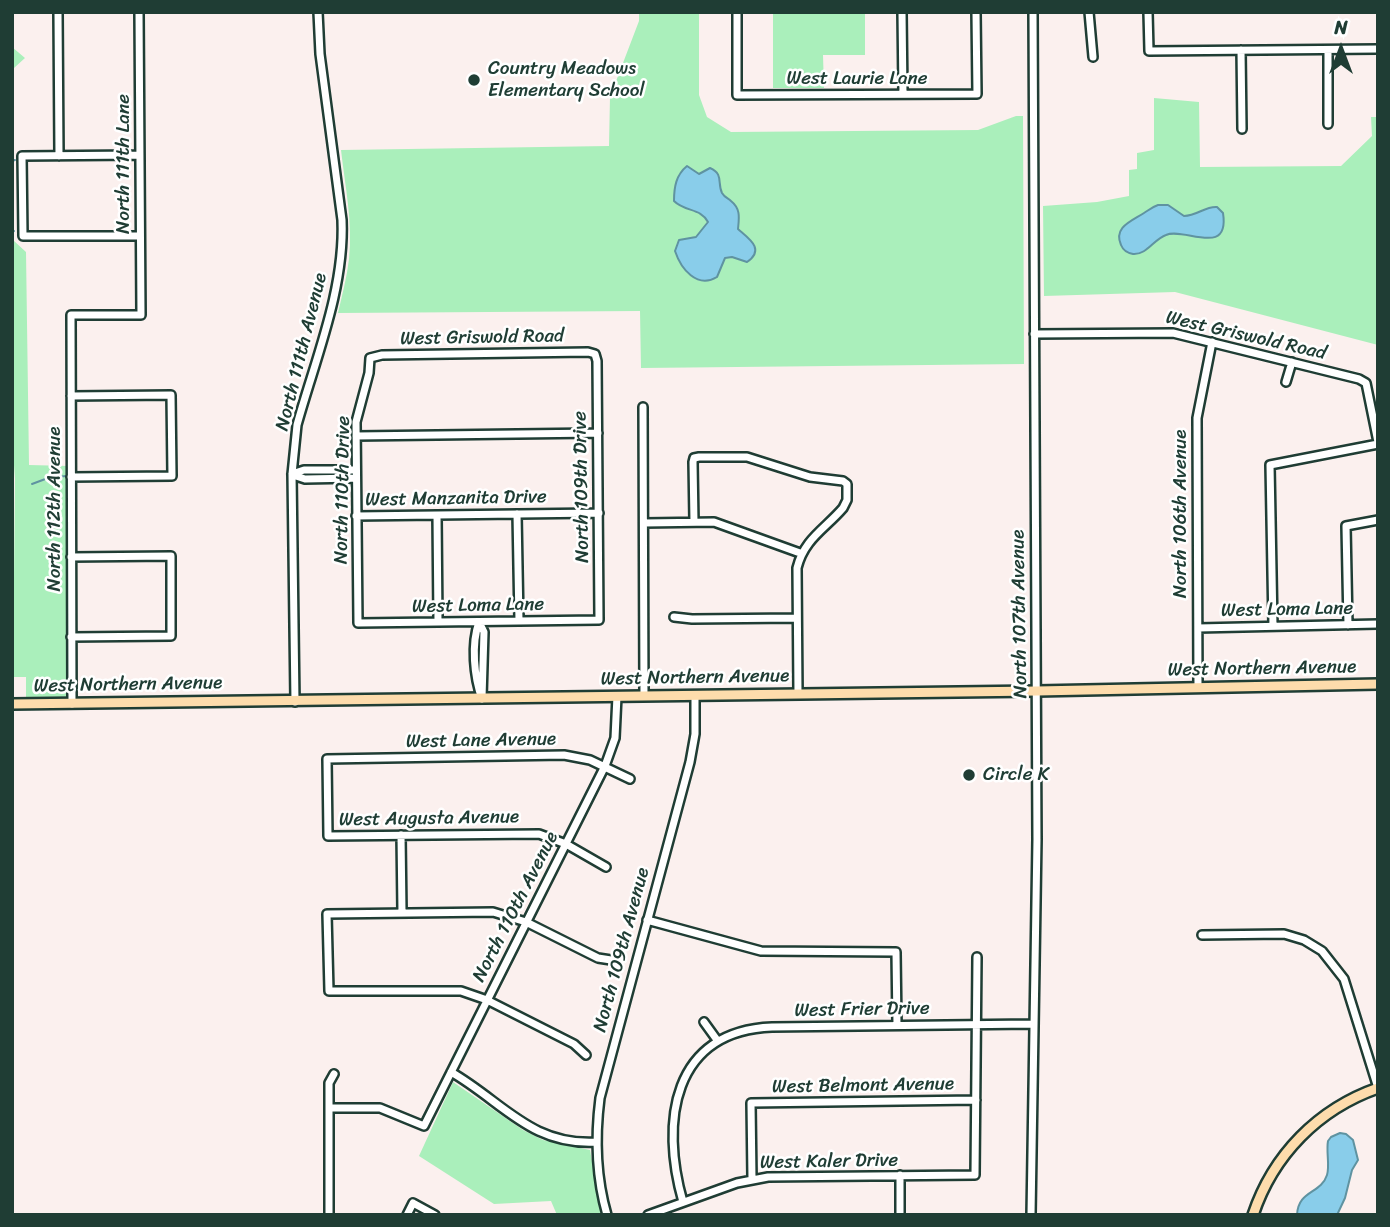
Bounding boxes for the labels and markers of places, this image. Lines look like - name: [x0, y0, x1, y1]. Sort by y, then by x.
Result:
- place label: Country Meadows Elementary School: [488, 58, 645, 102]
- marker: Country Meadows Elementary School: [466, 72, 482, 88]
- place label: Circle K: [983, 764, 1049, 786]
- marker: Circle K: [961, 767, 977, 783]

